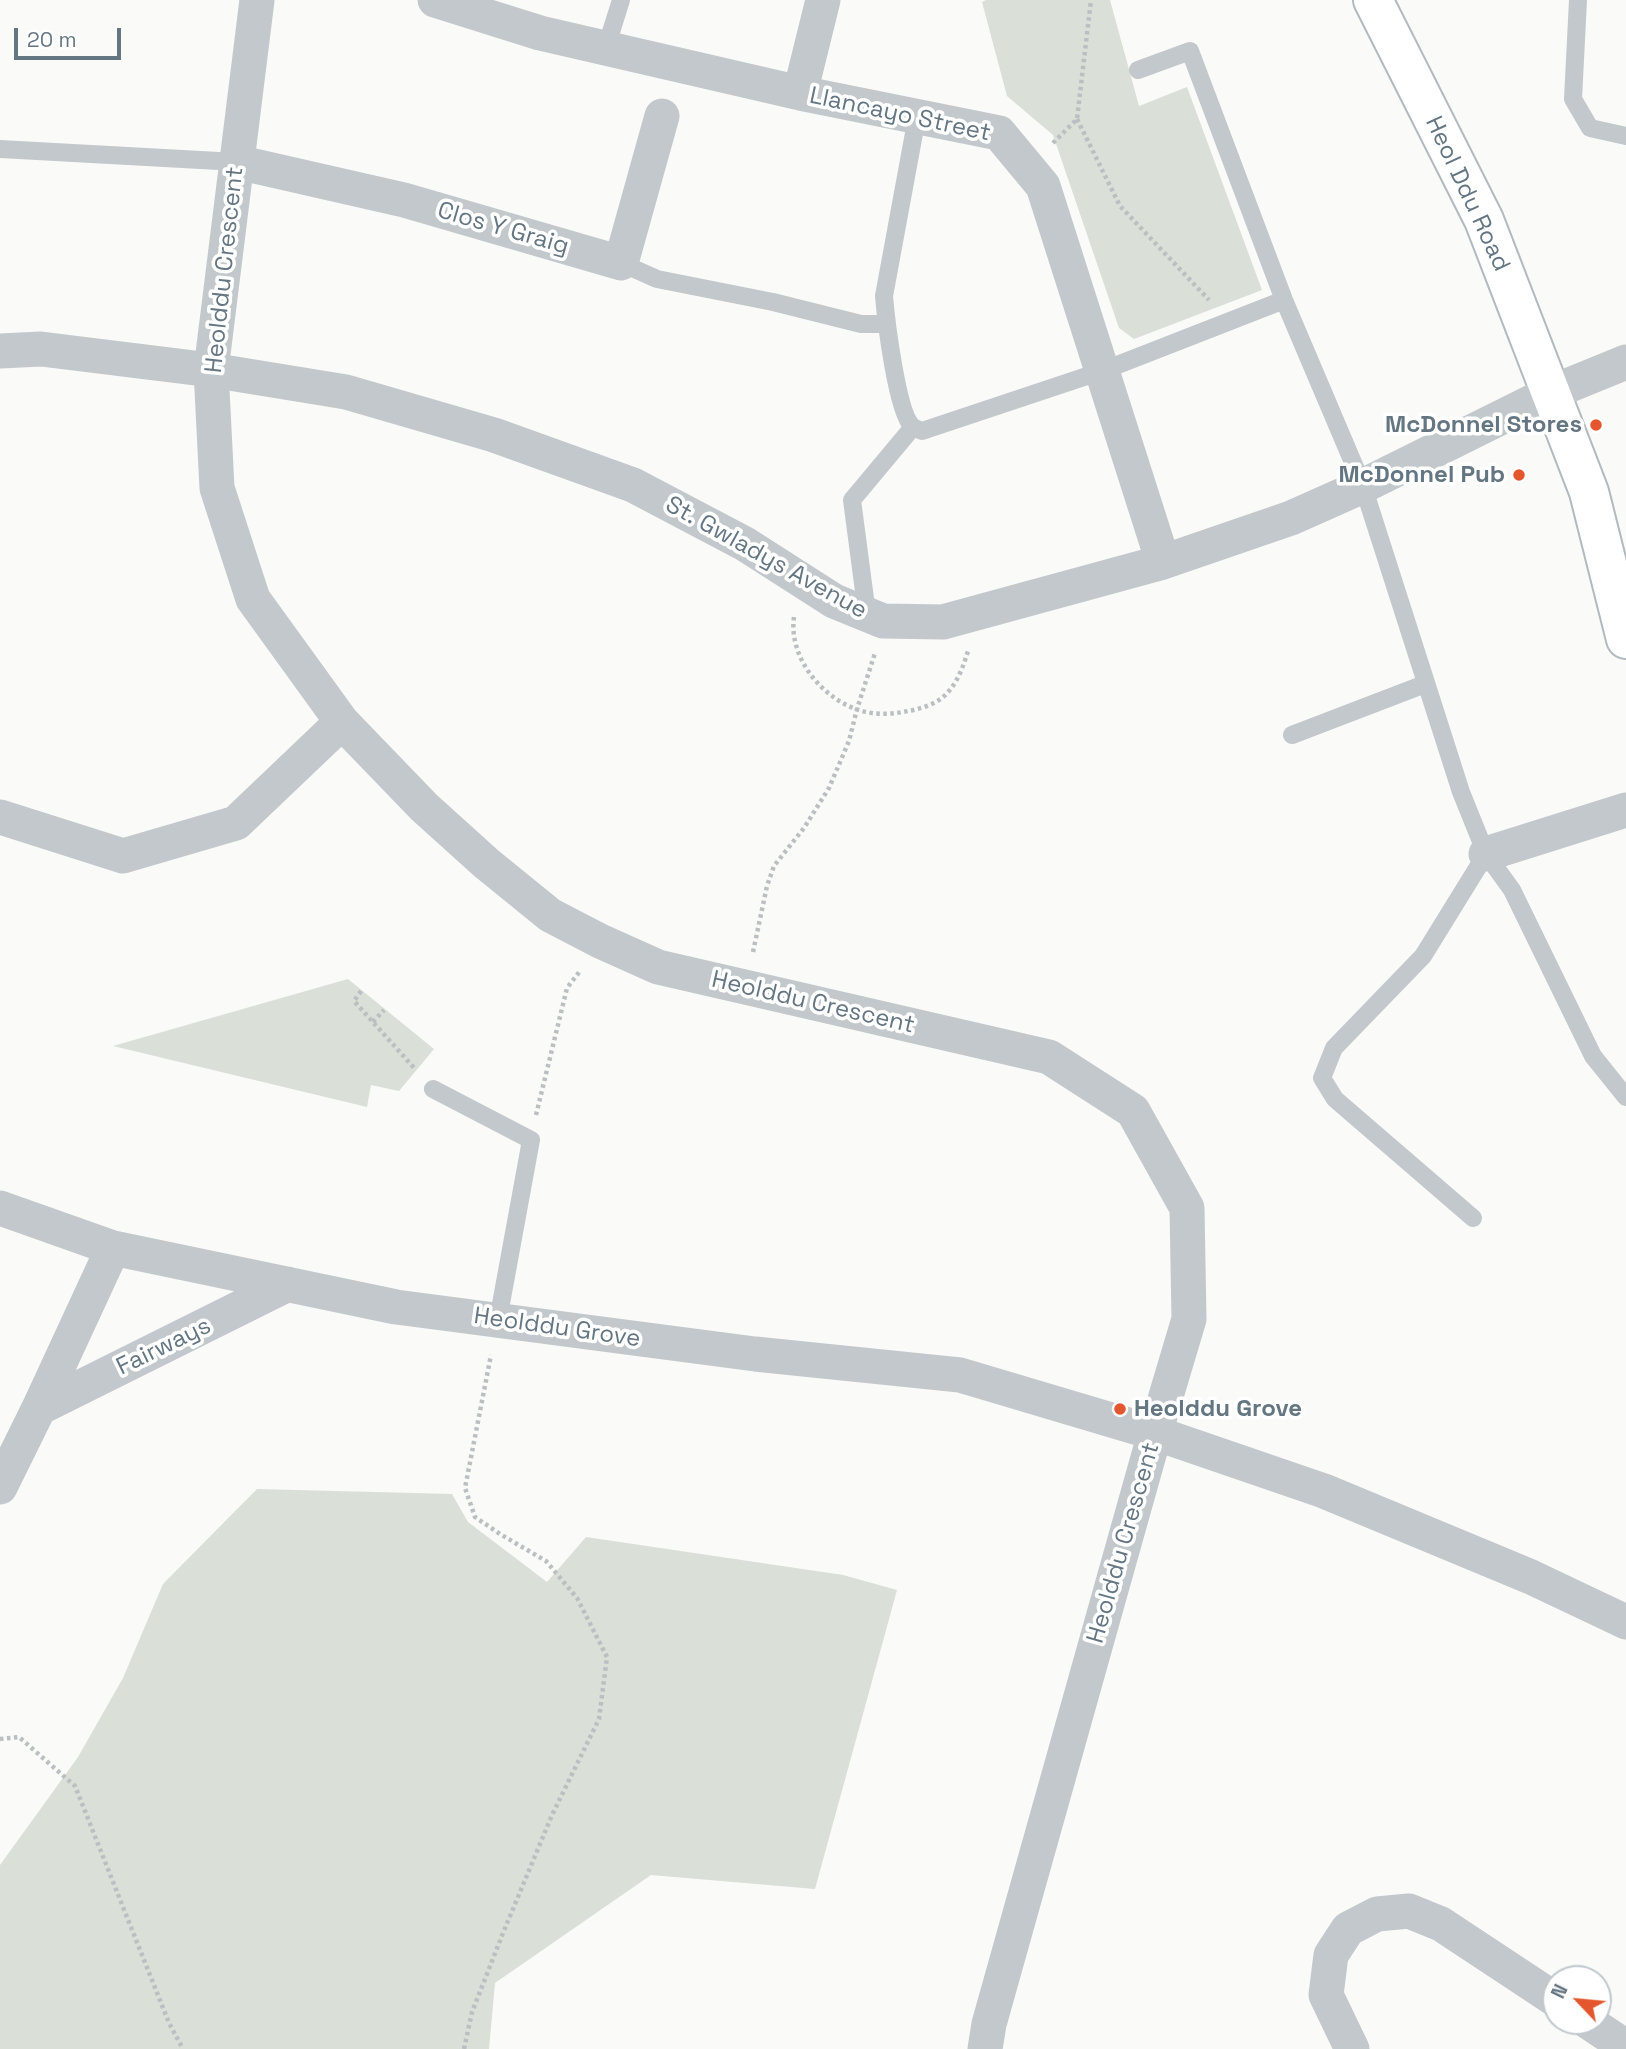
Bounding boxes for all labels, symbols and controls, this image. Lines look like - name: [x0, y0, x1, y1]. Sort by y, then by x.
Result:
- scale bar: [18, 14, 124, 58]
- text: 20 m: [27, 26, 77, 53]
- street label: Llancayo Street: [807, 82, 993, 148]
- street label: Heol Ddu Road: [1418, 112, 1516, 276]
- street label: Heolddu Crescent: [200, 165, 250, 375]
- street label: Clos Y Graig: [434, 197, 572, 261]
- place label: McDonnel Stores: [1385, 411, 1582, 439]
- marker: McDonnel Stores: [1588, 417, 1604, 433]
- place label: McDonnel Pub: [1339, 461, 1505, 489]
- marker: McDonnel Pub: [1511, 467, 1527, 483]
- street label: St. Gwladys Avenue: [660, 491, 872, 625]
- street label: Heolddu Crescent: [709, 966, 917, 1040]
- street label: Heolddu Grove: [472, 1302, 642, 1354]
- street label: Fairways: [112, 1312, 216, 1382]
- place label: Heolddu Grove: [1134, 1395, 1302, 1423]
- marker: Heolddu Grove: [1112, 1401, 1128, 1417]
- street label: Heolddu Crescent: [1082, 1439, 1166, 1647]
- north arrow: [1542, 1965, 1612, 2035]
- text: N: [1545, 1980, 1573, 2003]

